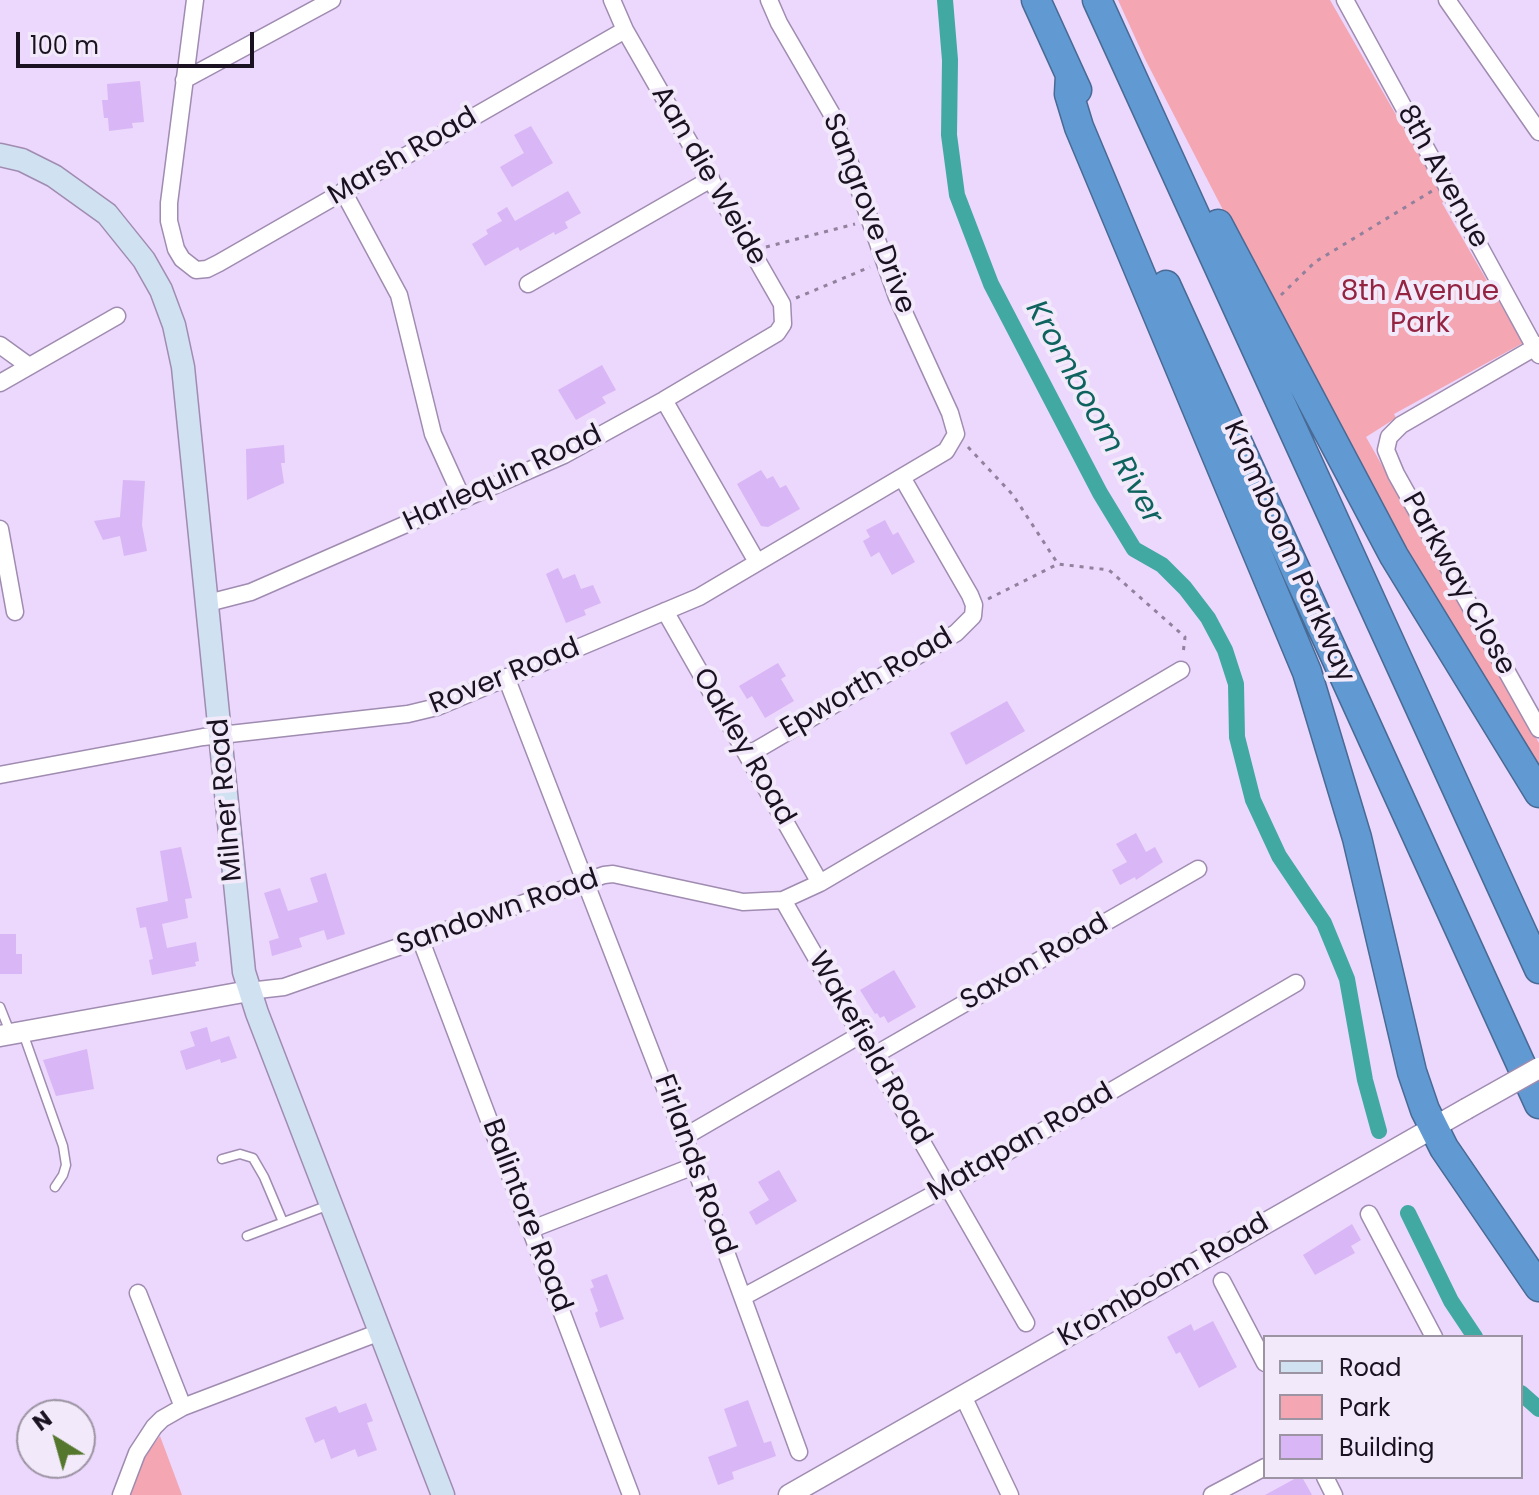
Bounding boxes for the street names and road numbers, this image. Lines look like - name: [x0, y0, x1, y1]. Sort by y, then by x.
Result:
- street label: Aan die Weide: [643, 80, 773, 272]
- street label: 8th Avenue: [1389, 100, 1495, 254]
- street label: Marsh Road: [323, 101, 483, 213]
- street label: Sangrove Drive: [814, 109, 922, 319]
- street label: Kromboom Parkway: [1215, 416, 1361, 688]
- street label: Harlequin Road: [399, 418, 607, 540]
- street label: Parkway Close: [1394, 487, 1522, 681]
- street label: Epworth Road: [775, 621, 959, 747]
- street label: Rover Road: [425, 632, 585, 722]
- street label: Oakley Road: [685, 663, 801, 831]
- street label: Milner Road: [203, 717, 251, 883]
- street label: Sandown Road: [393, 863, 603, 963]
- street label: Saxon Road: [955, 907, 1115, 1019]
- street label: Wakefield Road: [800, 946, 938, 1152]
- street label: Firlands Road: [646, 1070, 742, 1260]
- street label: Matapan Road: [922, 1076, 1120, 1210]
- street label: Balintore Road: [474, 1115, 578, 1317]
- street label: Kromboom Road: [1053, 1207, 1275, 1355]

